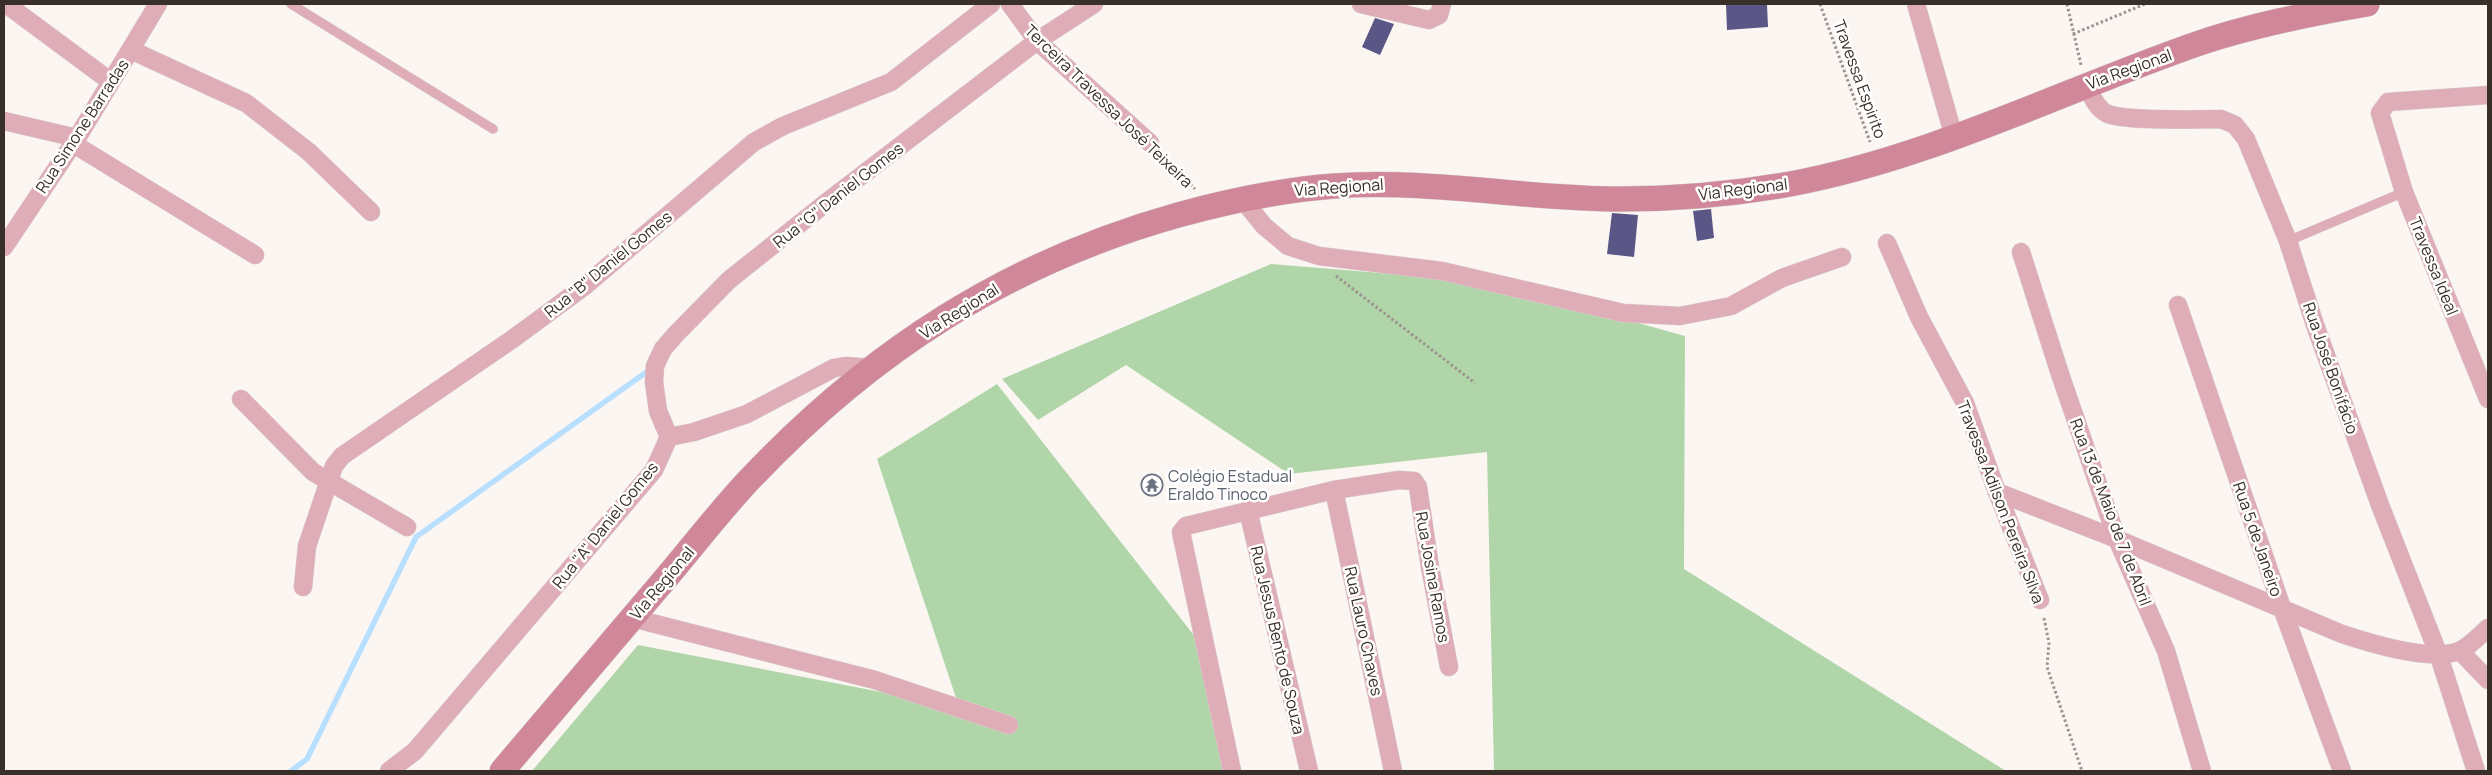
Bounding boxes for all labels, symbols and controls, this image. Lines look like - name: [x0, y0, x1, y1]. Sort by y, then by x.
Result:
- street label: Travessa Espirito: [1828, 17, 1892, 141]
- street label: Terceira Travessa José Teixeira: [1020, 20, 1198, 192]
- street label: Via Regional: [2083, 43, 2175, 95]
- street label: Rua Simone Barradas: [30, 55, 134, 197]
- street label: Rua "G" Daniel Gomes: [768, 137, 908, 253]
- street label: Via Regional: [1294, 173, 1384, 201]
- street label: Via Regional: [1697, 173, 1789, 205]
- street label: Rua "B" Daniel Gomes: [540, 206, 676, 322]
- street label: Travessa Ideal: [2404, 214, 2464, 318]
- street label: Via Regional: [915, 278, 1003, 344]
- street label: Rua José Bonifácio: [2298, 299, 2364, 437]
- street label: Travessa Adilson Pereira Silva: [1952, 397, 2050, 607]
- street label: Rua 13 de Maio de 7 de Abril: [2065, 415, 2157, 609]
- street label: Rua "A" Daniel Gomes: [547, 457, 663, 593]
- place label: Colégio Estadual Eraldo Tinoco: [1168, 465, 1292, 505]
- temple icon: Colégio Estadual Eraldo Tinoco: [1140, 473, 1164, 497]
- street label: Rua 5 de Janeiro: [2228, 479, 2288, 599]
- street label: Rua Josina Ramos: [1411, 510, 1455, 644]
- street label: Via Regional: [625, 542, 699, 624]
- street label: Rua Jesus Bento de Souza: [1246, 544, 1310, 736]
- street label: Rua Lauro Chaves: [1340, 564, 1388, 698]

